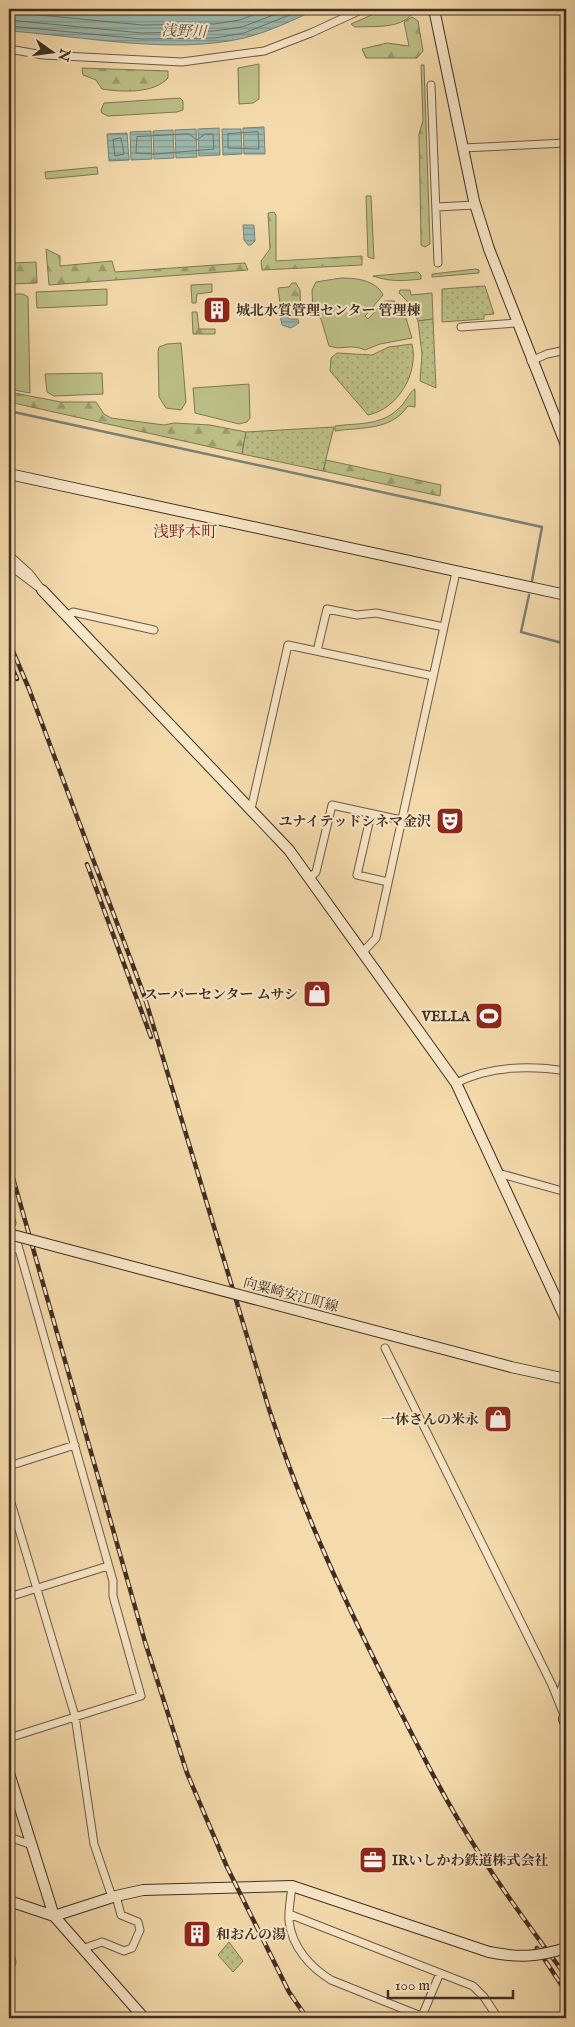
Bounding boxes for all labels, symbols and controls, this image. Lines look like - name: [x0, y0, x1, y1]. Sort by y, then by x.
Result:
- water label: 浅野川: [161, 21, 209, 42]
- north arrow: [28, 28, 78, 78]
- text: N: [53, 46, 74, 63]
- building icon: 城北水質管理センター 管理棟: [202, 295, 232, 325]
- place label: 城北水質管理センター 管理棟: [236, 302, 421, 320]
- district label: 浅野本町: [153, 523, 217, 543]
- theatre icon: ユナイテッドシネマ金沢: [435, 806, 465, 836]
- place label: ユナイテッドシネマ金沢: [278, 813, 431, 831]
- shop icon: スーパーセンター ムサシ: [302, 979, 332, 1009]
- place label: スーパーセンター ムサシ: [144, 986, 298, 1004]
- sports icon: VELLA: [474, 1001, 504, 1031]
- place label: VELLA: [421, 1008, 472, 1026]
- street label: 向粟崎安江町線: [241, 1274, 340, 1316]
- shop icon: 一休さんの米永: [483, 1404, 513, 1434]
- place label: 一休さんの米永: [381, 1411, 479, 1429]
- office icon: IRいしかわ鉄道株式会社: [358, 1845, 388, 1875]
- place label: IRいしかわ鉄道株式会社: [392, 1852, 549, 1870]
- building icon: 和おんの湯: [182, 1919, 212, 1949]
- place label: 和おんの湯: [216, 1926, 286, 1944]
- scale bar: [388, 1967, 512, 1999]
- text: 100 m: [395, 1976, 431, 1995]

